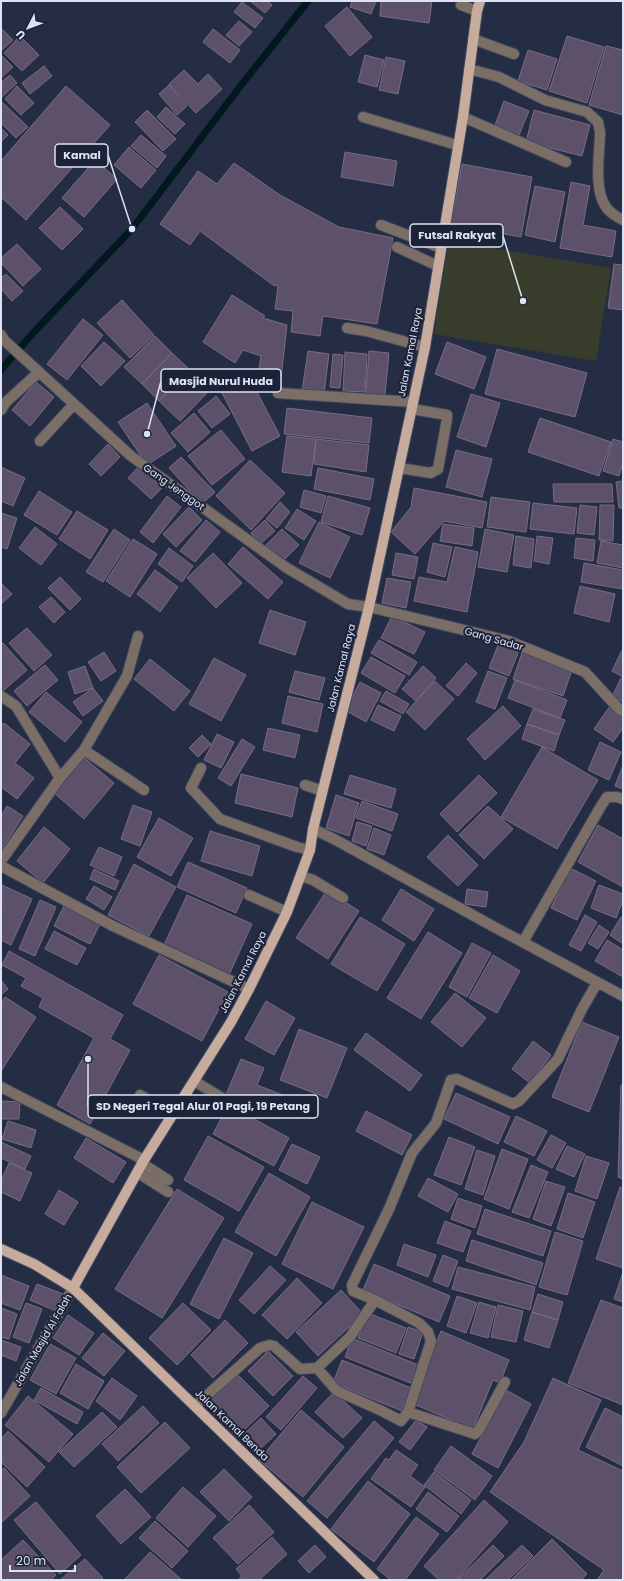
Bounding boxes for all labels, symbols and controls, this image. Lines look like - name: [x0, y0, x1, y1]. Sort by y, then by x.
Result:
- north arrow: [8, 8, 48, 48]
- text: U: [12, 26, 29, 43]
- callout: Kamal: [55, 144, 108, 167]
- text: Kamal: [63, 147, 101, 163]
- callout: Futsal Rakyat: [410, 224, 503, 247]
- text: Futsal Rakyat: [418, 227, 496, 243]
- street label: Jalan Kamal Raya: [394, 306, 426, 398]
- callout: Masjid Nurul Huda: [161, 369, 281, 392]
- text: Masjid Nurul Huda: [169, 373, 273, 389]
- street label: Gang Jenggot: [140, 460, 208, 514]
- street label: Jalan Kamal Raya: [323, 622, 359, 714]
- street label: Gang Sadar: [463, 623, 525, 655]
- street label: Jalan Kamal Raya: [216, 928, 270, 1016]
- callout: SD Negeri Tegal Alur 01 Pagi, 19 Petang: [88, 1095, 318, 1118]
- text: SD Negeri Tegal Alur 01 Pagi, 19 Petang: [96, 1098, 310, 1114]
- street label: Jalan Masjid Al Falah: [10, 1291, 76, 1389]
- street label: Jalan Kamal Benda: [192, 1386, 272, 1464]
- scale bar: [10, 1547, 75, 1573]
- text: 20 m: [16, 1552, 46, 1569]

